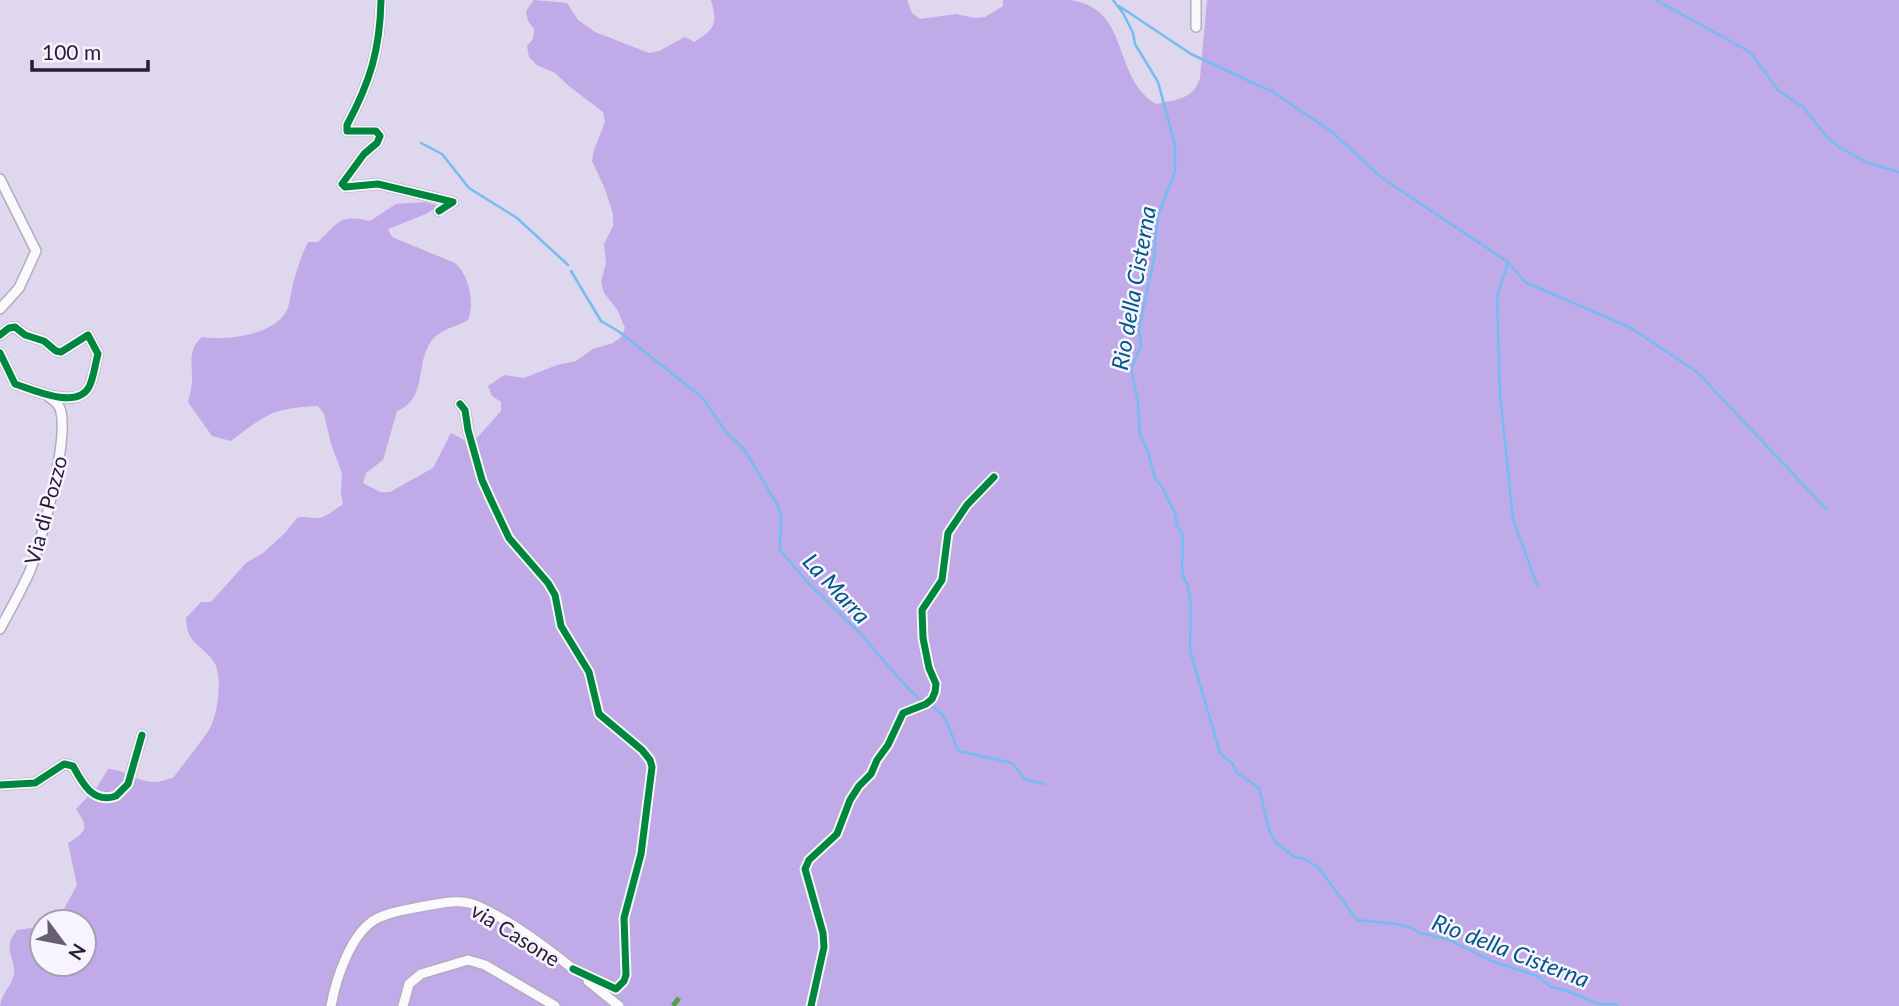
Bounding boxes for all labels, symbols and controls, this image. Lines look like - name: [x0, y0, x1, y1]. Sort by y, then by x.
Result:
- scale bar: [32, 28, 147, 72]
- text: 100 m: [42, 39, 101, 64]
- water label: Rio della Cisterna: [1105, 204, 1161, 372]
- street label: Via di Pozzo: [18, 453, 72, 567]
- water label: La Marra: [798, 547, 876, 629]
- street label: via Casone: [467, 897, 565, 971]
- water label: Rio della Cisterna: [1428, 907, 1594, 993]
- north arrow: [28, 908, 98, 978]
- text: N: [64, 940, 91, 965]

